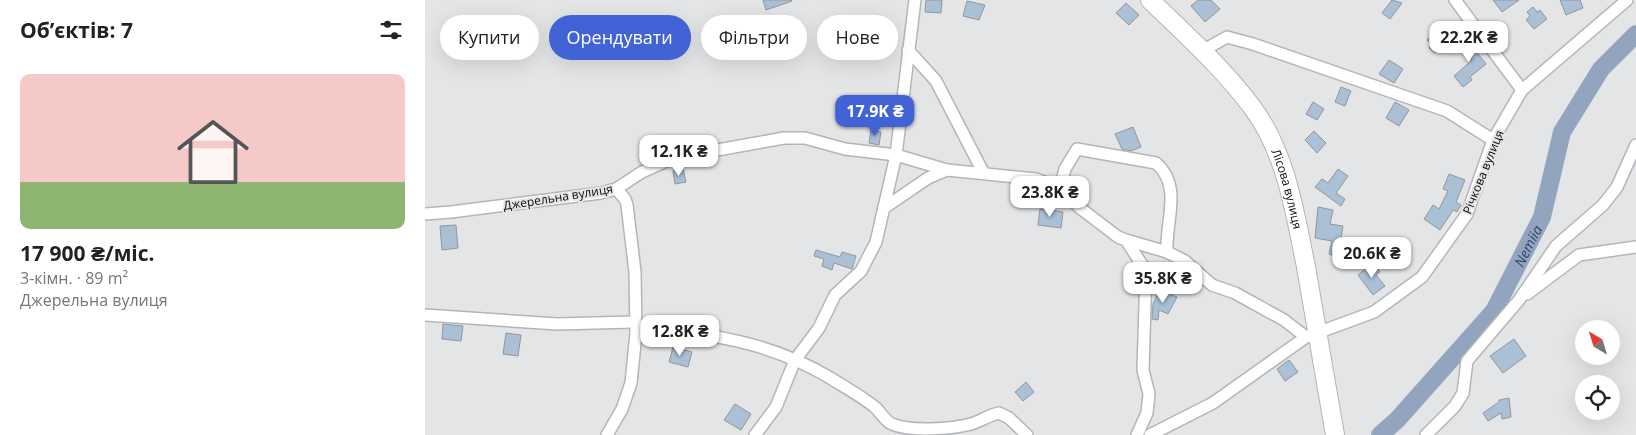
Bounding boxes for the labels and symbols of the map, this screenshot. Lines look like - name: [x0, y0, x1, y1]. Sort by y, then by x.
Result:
- pin: 22.2K ₴: [1423, 20, 1515, 63]
- pin: 17.9K ₴: [829, 94, 921, 137]
- street label: Річкова вулиця: [1458, 127, 1508, 217]
- pin: 12.1K ₴: [633, 134, 725, 177]
- street label: Лісова вулиця: [1268, 146, 1307, 231]
- pin: 23.8K ₴: [1004, 176, 1096, 218]
- street label: Джерельна вулиця: [502, 180, 614, 214]
- water label: Nemiia: [1509, 222, 1546, 270]
- pin: 20.6K ₴: [1326, 236, 1418, 279]
- pin: 35.8K ₴: [1117, 262, 1209, 304]
- pin: 12.8K ₴: [634, 314, 726, 357]
- north arrow: [1575, 320, 1620, 365]

